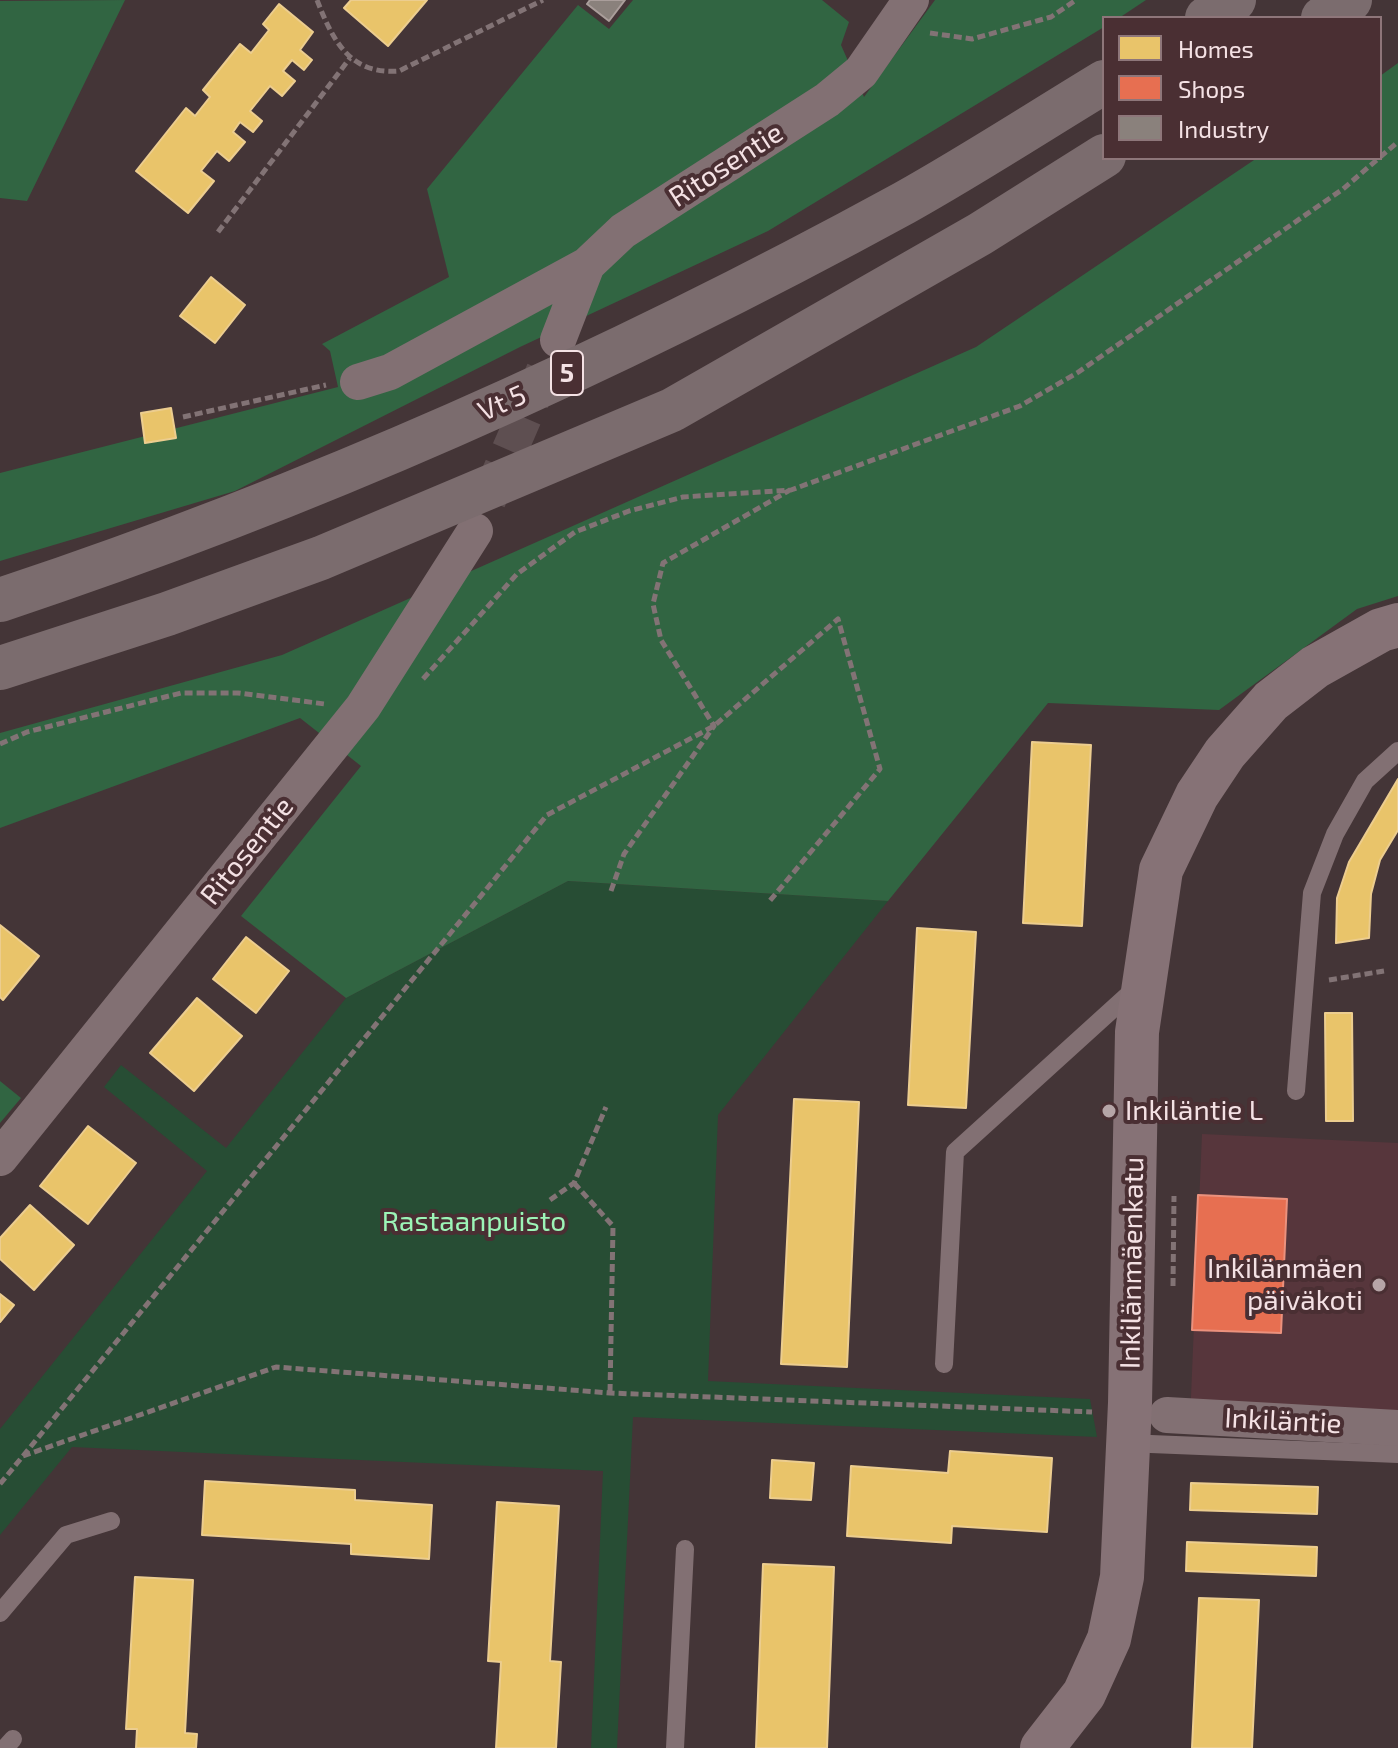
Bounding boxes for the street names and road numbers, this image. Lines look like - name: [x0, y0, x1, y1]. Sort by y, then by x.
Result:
- street label: Ritosentie: [663, 116, 789, 214]
- road number: 5: [551, 351, 583, 395]
- street label: Vt 5: [473, 378, 531, 428]
- street label: Ritosentie: [193, 790, 301, 912]
- street label: Inkilänmäenkatu: [1113, 1157, 1151, 1369]
- street label: Inkiläntie: [1223, 1401, 1343, 1441]

